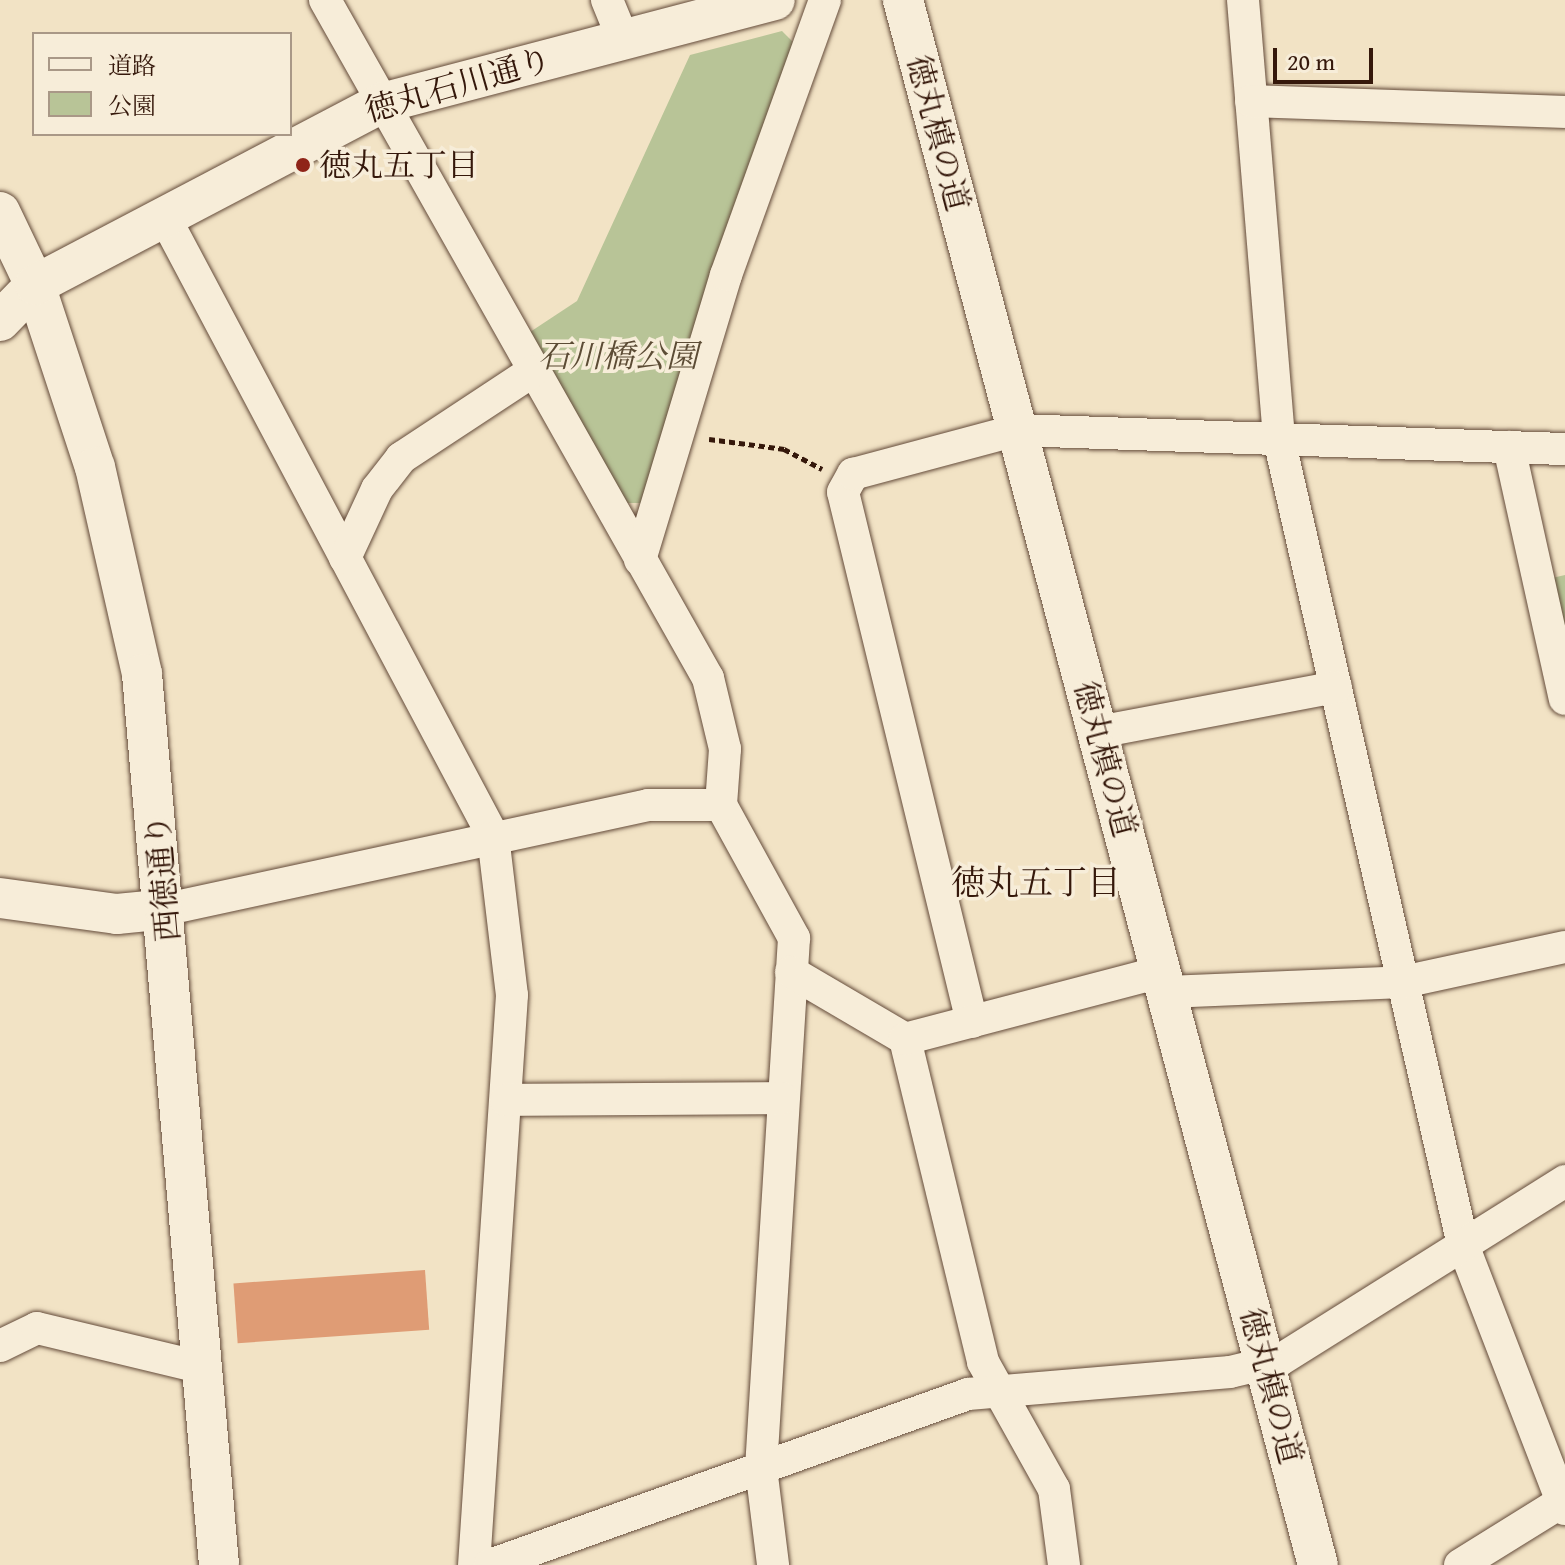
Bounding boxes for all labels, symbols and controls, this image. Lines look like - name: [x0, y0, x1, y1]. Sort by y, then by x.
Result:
- legend: [32, 32, 292, 136]
- scale bar: [1277, 32, 1377, 82]
- street label: 徳丸石川通り: [360, 40, 556, 130]
- text: 20 m: [1287, 44, 1335, 79]
- text: 道路: [108, 48, 156, 83]
- street label: 徳丸槙の道: [899, 51, 977, 215]
- text: 公園: [108, 88, 156, 123]
- place label: 徳丸五丁目: [319, 146, 479, 184]
- marker: 徳丸五丁目: [294, 156, 312, 174]
- park label: 石川橋公園: [538, 337, 698, 375]
- street label: 徳丸槙の道: [1066, 677, 1144, 841]
- street label: 西徳通り: [138, 813, 188, 943]
- district label: 徳丸五丁目: [951, 862, 1121, 902]
- street label: 徳丸槙の道: [1232, 1304, 1310, 1468]

